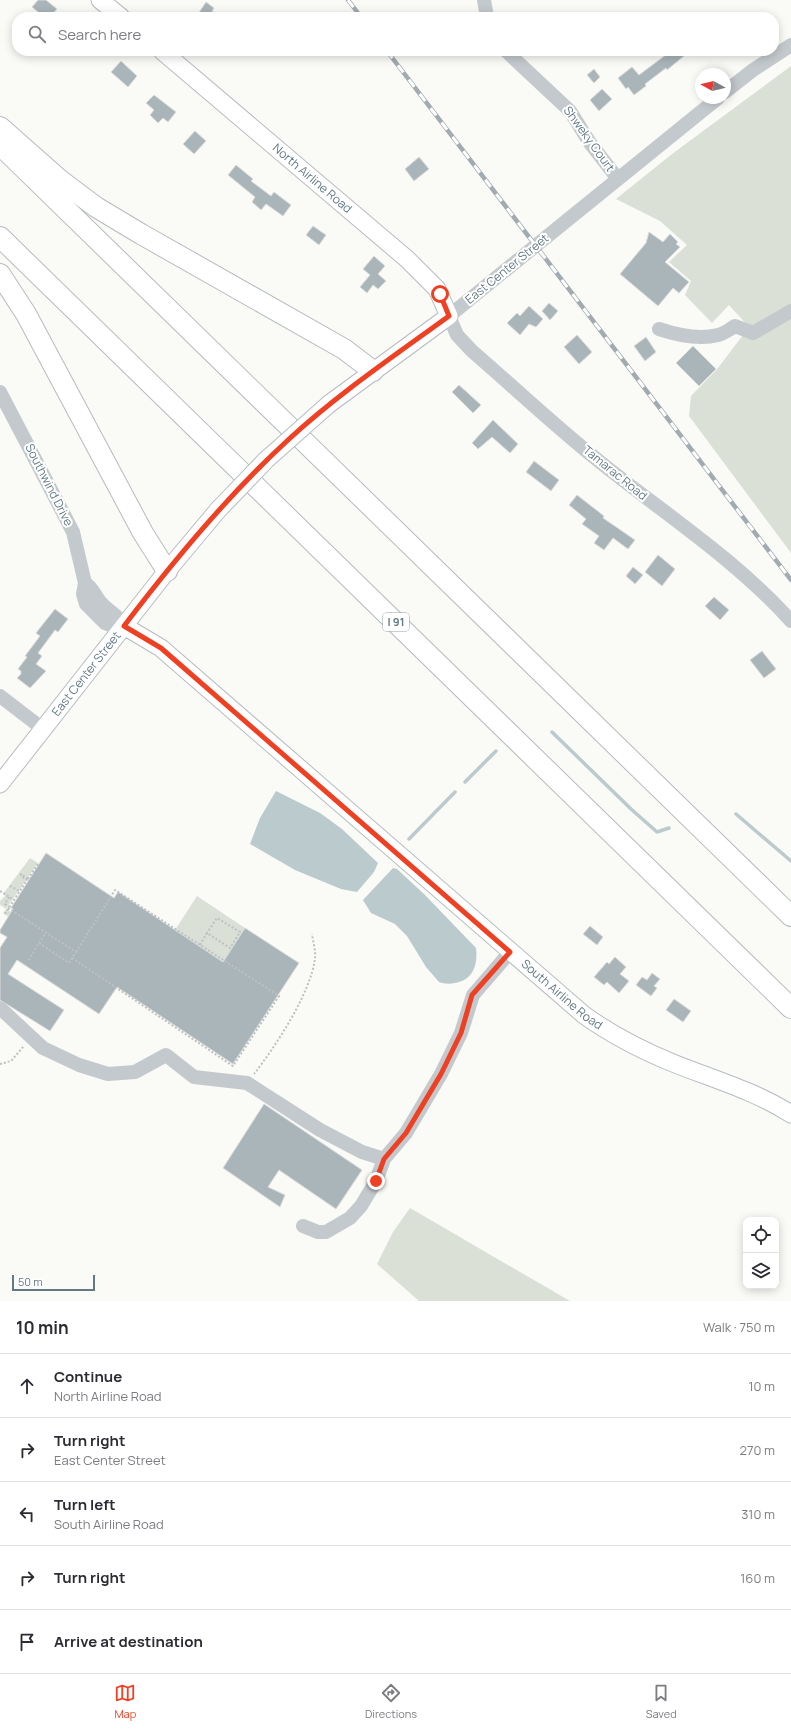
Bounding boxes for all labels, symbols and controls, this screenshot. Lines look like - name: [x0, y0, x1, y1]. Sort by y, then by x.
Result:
- search box: [12, 12, 779, 56]
- icon: search: [26, 23, 48, 45]
- text: Search here: [58, 24, 141, 45]
- north arrow: [695, 68, 731, 104]
- street label: Shweky Court: [560, 103, 619, 175]
- street label: North Airline Road: [269, 139, 356, 217]
- street label: East Center Street: [461, 229, 552, 308]
- route start: [431, 285, 449, 303]
- street label: Southwind Drive: [21, 441, 78, 529]
- street label: Tamarac Road: [580, 441, 651, 504]
- road number: I 91: [383, 613, 409, 631]
- street label: East Center Street: [47, 628, 125, 719]
- street label: South Airline Road: [518, 955, 606, 1033]
- route end: [367, 1172, 385, 1190]
- map controls: [743, 1217, 779, 1289]
- button: locate: [743, 1217, 779, 1253]
- button: layers: [743, 1253, 779, 1289]
- scale bar: [12, 1273, 95, 1292]
- text: 50 m: [18, 1274, 43, 1289]
- text: 10 min: [16, 1316, 69, 1339]
- text: Walk · 750 m: [703, 1318, 775, 1336]
- text: Continue: [54, 1366, 122, 1387]
- icon: ahead: [16, 1375, 38, 1397]
- text: 10 m: [748, 1377, 775, 1395]
- text: North Airline Road: [54, 1387, 162, 1405]
- text: Turn right: [54, 1430, 125, 1451]
- icon: right: [16, 1439, 38, 1461]
- text: 270 m: [740, 1441, 775, 1459]
- text: East Center Street: [54, 1451, 166, 1469]
- text: Turn left: [54, 1494, 116, 1515]
- icon: left: [16, 1503, 38, 1525]
- text: 310 m: [741, 1505, 775, 1523]
- text: South Airline Road: [54, 1515, 164, 1533]
- icon: right: [16, 1567, 38, 1589]
- text: Turn right: [54, 1567, 125, 1588]
- text: 160 m: [740, 1569, 775, 1587]
- icon: arrive: [16, 1631, 38, 1653]
- text: Arrive at destination: [54, 1631, 203, 1652]
- tab: Map: [114, 1682, 136, 1721]
- tab: Directions: [365, 1682, 417, 1721]
- tab: Saved: [646, 1682, 677, 1721]

